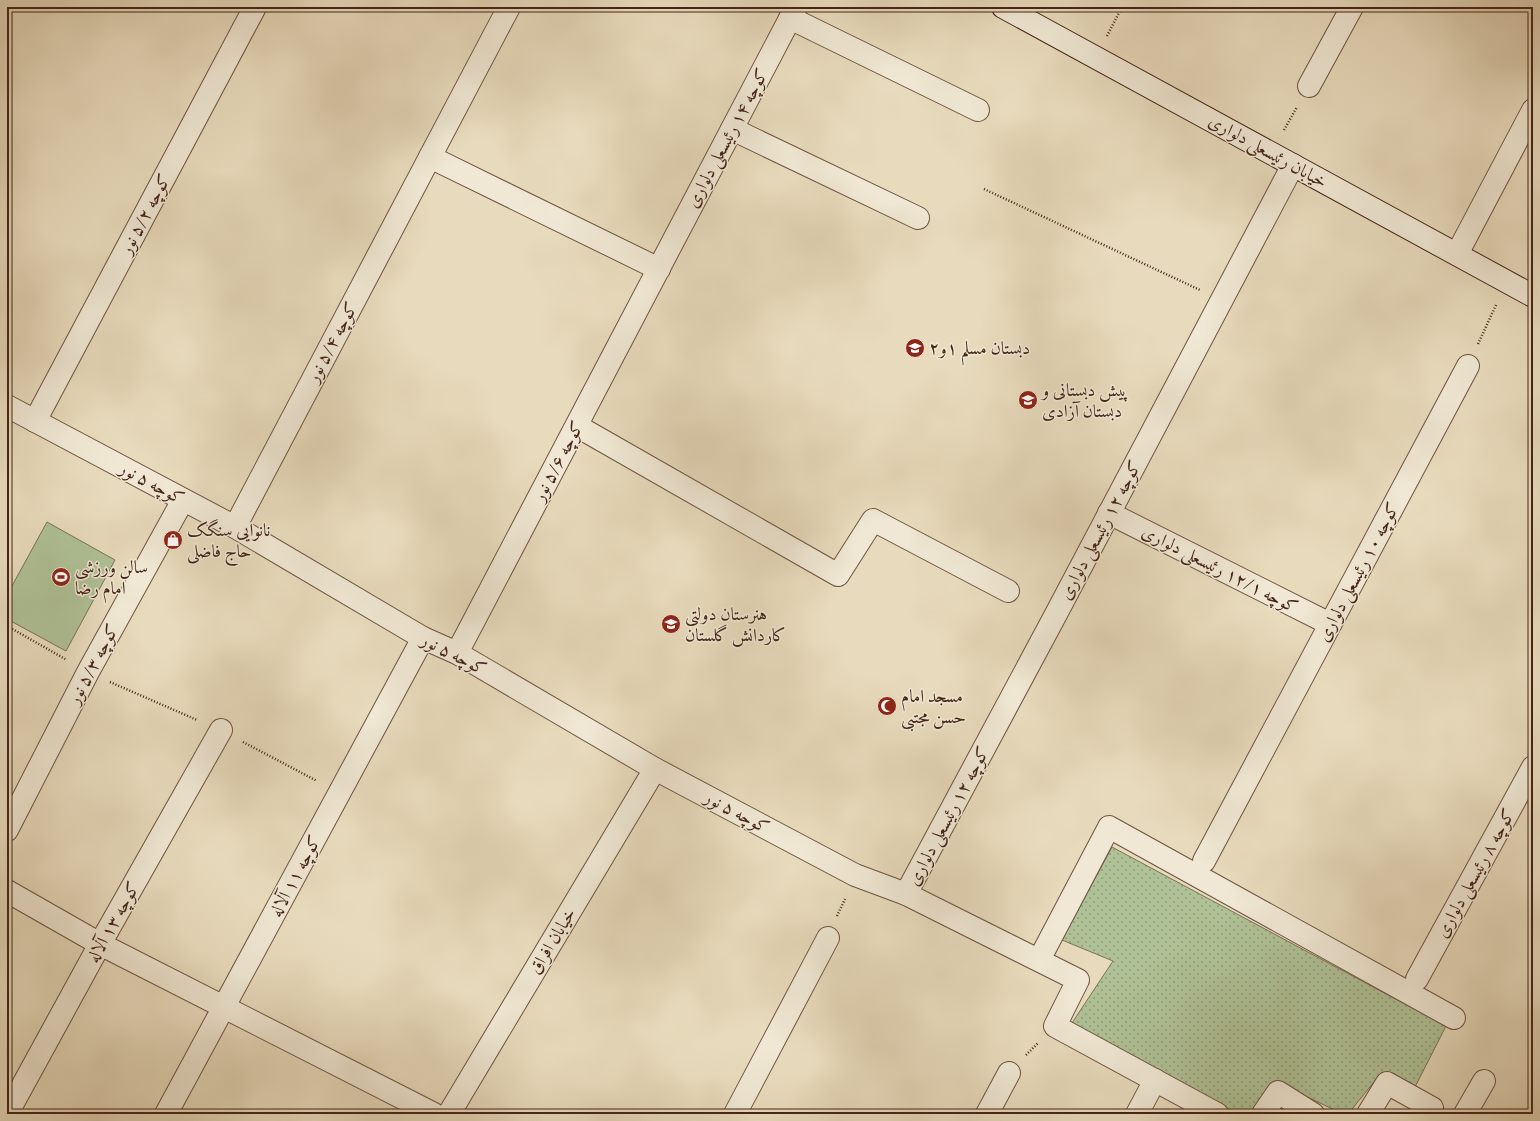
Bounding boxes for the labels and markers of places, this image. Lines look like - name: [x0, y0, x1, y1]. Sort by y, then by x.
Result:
- place label: دبستان مسلم ۱و۲: [929, 336, 1030, 366]
- school or university icon: دبستان مسلم ۱و۲: [904, 337, 926, 359]
- place label: پیش دبستانی و دبستان آزادی: [1040, 378, 1128, 422]
- school or university icon: پیش دبستانی و دبستان آزادی: [1017, 389, 1039, 411]
- place label: نانوایی سنگک حاج فاضلی: [187, 518, 270, 567]
- shop icon: نانوایی سنگک حاج فاضلی: [162, 529, 184, 551]
- place label: سالن ورزشی امام رضا: [75, 555, 148, 604]
- sports icon: سالن ورزشی امام رضا: [50, 566, 72, 588]
- place label: هنرستان دولتی کاردانش گلستان: [685, 602, 786, 647]
- school or university icon: هنرستان دولتی کاردانش گلستان: [660, 613, 682, 635]
- place label: مسجد امام حسن مجتبی: [901, 684, 966, 732]
- mosque icon: مسجد امام حسن مجتبی: [876, 695, 898, 717]

